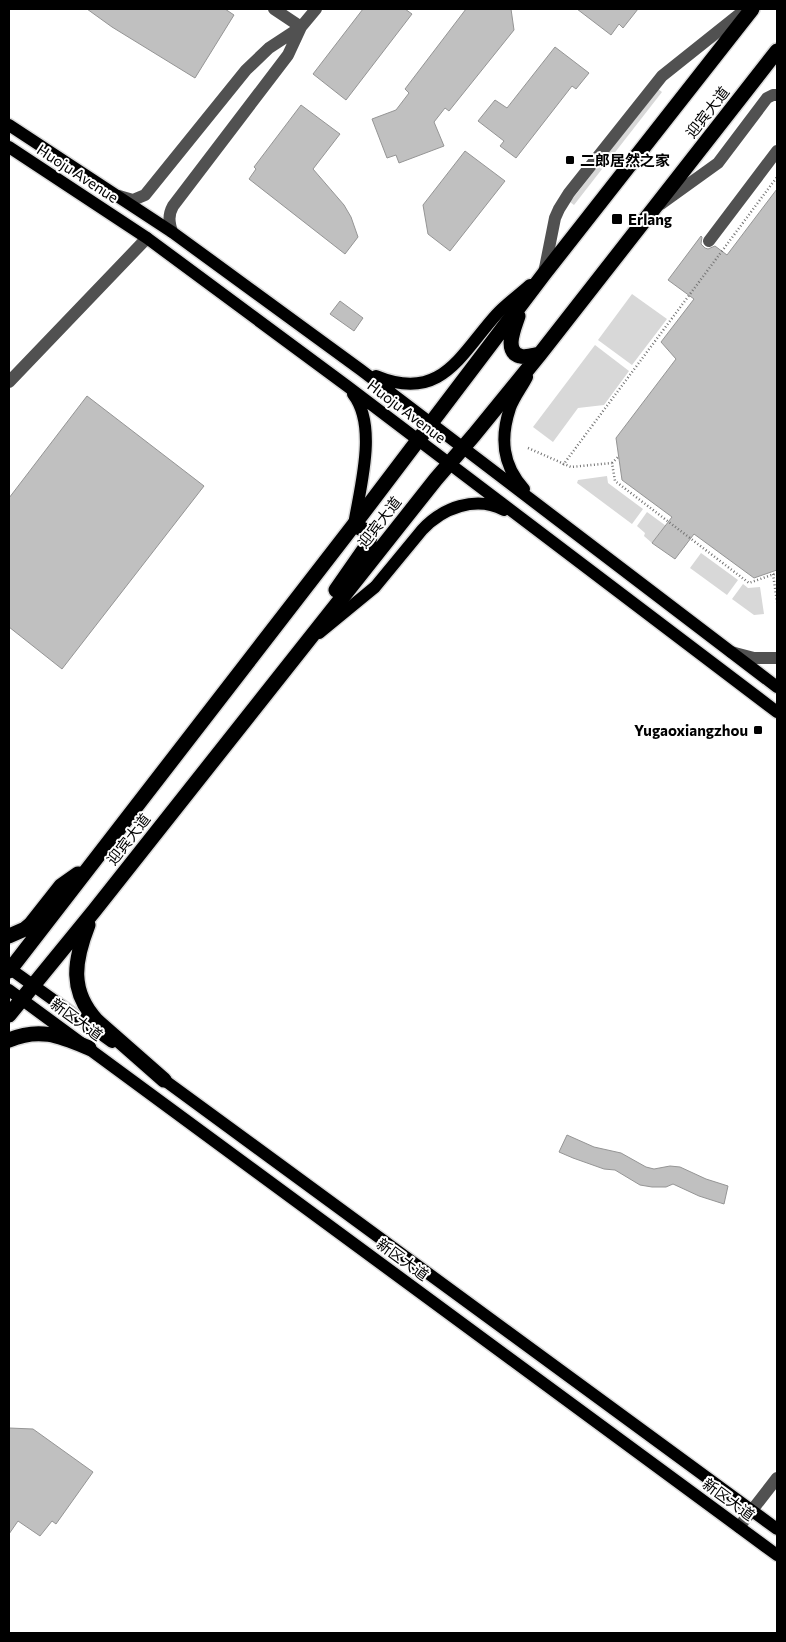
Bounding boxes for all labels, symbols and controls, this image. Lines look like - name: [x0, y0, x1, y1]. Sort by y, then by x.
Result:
- street label: 迎宾大道: [681, 83, 733, 141]
- street label: Huoju Avenue: [34, 140, 122, 206]
- place label: 二郎居然之家: [580, 151, 670, 169]
- marker: 二郎居然之家: [564, 154, 576, 166]
- place label: Erlang: [628, 210, 672, 228]
- marker: Erlang: [610, 212, 624, 226]
- street label: Huoju Avenue: [364, 376, 450, 446]
- street label: 迎宾大道: [353, 493, 405, 551]
- place label: Yugaoxiangzhou: [634, 721, 748, 739]
- marker: Yugaoxiangzhou: [752, 724, 764, 736]
- street label: 迎宾大道: [102, 810, 154, 868]
- street label: 新区大道: [47, 994, 107, 1044]
- street label: 新区大道: [373, 1234, 433, 1284]
- street label: 新区大道: [699, 1474, 759, 1524]

